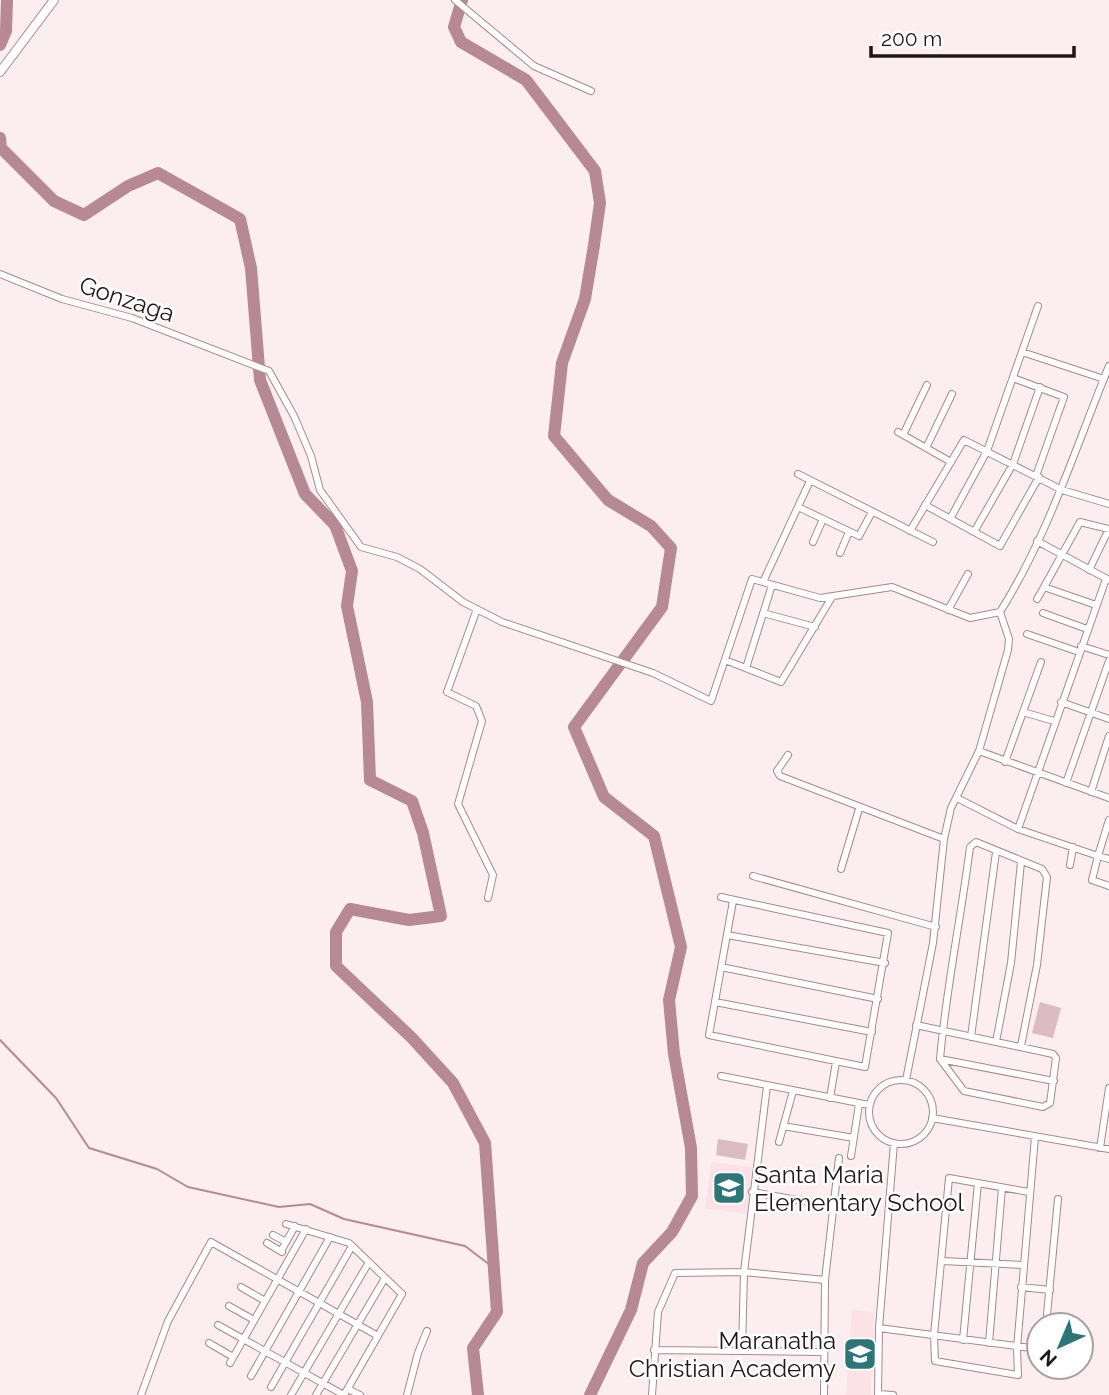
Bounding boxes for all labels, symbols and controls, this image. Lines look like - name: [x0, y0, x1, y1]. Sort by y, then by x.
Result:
- scale bar: [871, 14, 1074, 58]
- text: 200 m: [881, 26, 942, 51]
- street label: Gonzaga: [76, 270, 178, 328]
- place label: Santa Maria Elementary School: [754, 1160, 965, 1217]
- school or university icon: Santa Maria Elementary School: [710, 1169, 748, 1207]
- north arrow: [1025, 1311, 1095, 1381]
- place label: Maranatha Christian Academy: [629, 1326, 836, 1383]
- school or university icon: Maranatha Christian Academy: [841, 1335, 879, 1373]
- text: N: [1035, 1345, 1061, 1371]

